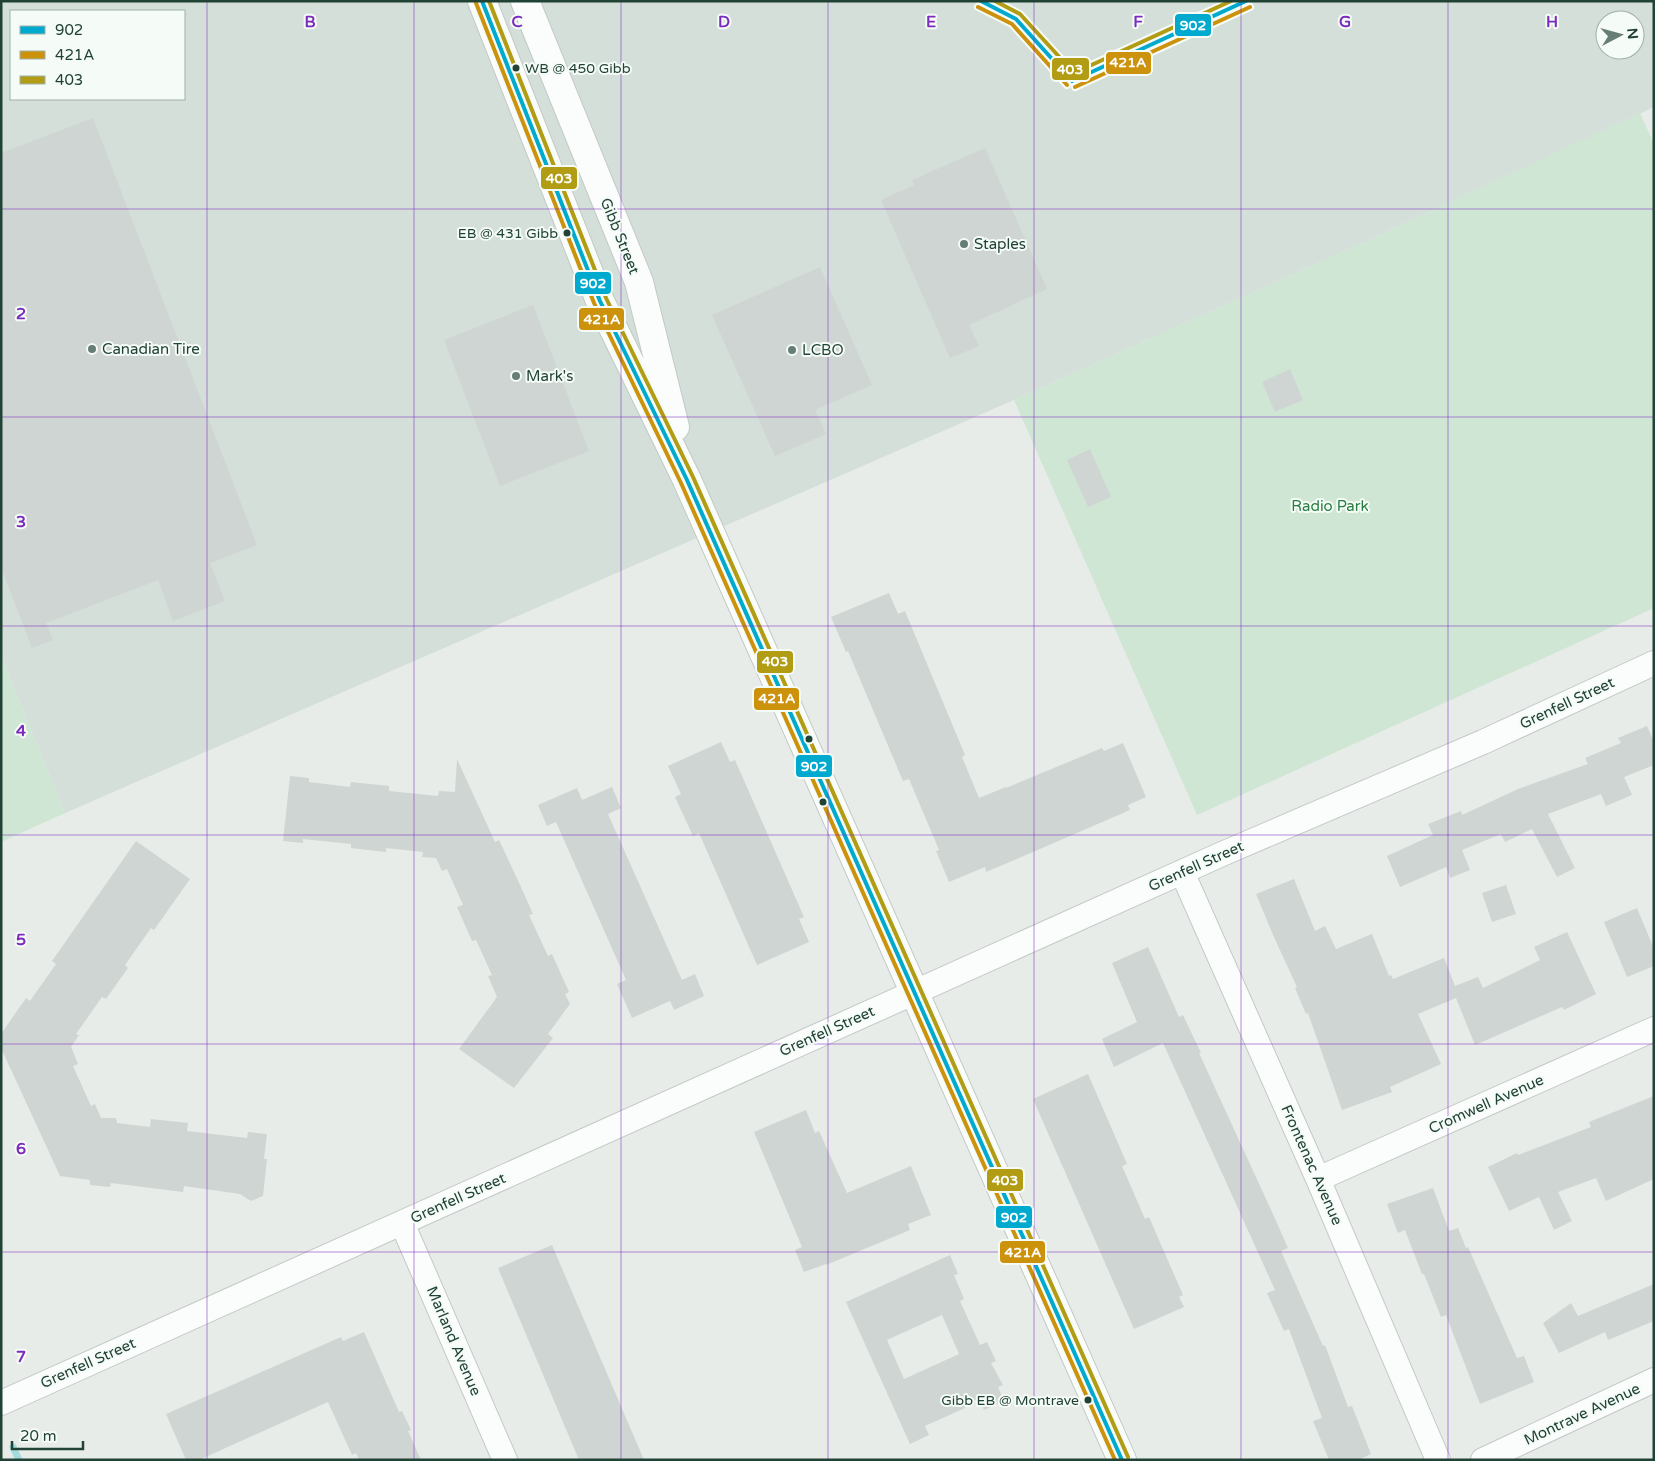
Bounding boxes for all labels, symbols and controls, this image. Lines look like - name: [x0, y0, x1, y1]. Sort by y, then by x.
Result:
- legend: [10, 10, 185, 100]
- north arrow: [1595, 10, 1645, 60]
- text: B: [304, 12, 316, 32]
- text: C: [511, 12, 523, 32]
- text: D: [718, 12, 730, 32]
- text: E: [926, 12, 936, 32]
- text: F: [1133, 12, 1143, 32]
- text: G: [1339, 12, 1351, 32]
- text: H: [1546, 12, 1558, 32]
- line badge: 902: [1174, 13, 1212, 37]
- text: 902: [1180, 17, 1206, 34]
- text: 902: [55, 21, 83, 39]
- text: N: [1623, 27, 1641, 40]
- text: 421A: [55, 46, 94, 64]
- line badge: 421A: [1105, 51, 1152, 75]
- text: 421A: [1110, 54, 1147, 71]
- line badge: 403: [1051, 57, 1090, 81]
- place label: WB @ 450 Gibb: [525, 60, 631, 77]
- text: 403: [1057, 61, 1083, 78]
- marker: WB @ 450 Gibb: [511, 63, 521, 73]
- text: 403: [55, 71, 83, 89]
- line badge: 403: [540, 166, 578, 190]
- text: 403: [546, 170, 572, 187]
- street label: Gibb Street: [597, 195, 644, 277]
- place label: EB @ 431 Gibb: [458, 225, 558, 242]
- marker: EB @ 431 Gibb: [562, 228, 572, 238]
- place label: Staples: [974, 235, 1026, 253]
- marker: Staples: [958, 238, 970, 250]
- line badge: 902: [574, 271, 612, 295]
- text: 902: [580, 275, 606, 292]
- text: 2: [16, 304, 26, 324]
- line badge: 421A: [578, 307, 625, 331]
- text: 421A: [584, 311, 621, 328]
- place label: Canadian Tire: [102, 340, 200, 358]
- place label: LCBO: [802, 341, 844, 359]
- marker: Canadian Tire: [86, 343, 98, 355]
- marker: LCBO: [786, 344, 798, 356]
- place label: Mark's: [526, 367, 573, 385]
- marker: Mark's: [510, 370, 522, 382]
- park label: Radio Park: [1291, 497, 1369, 515]
- text: 3: [16, 512, 26, 532]
- line badge: 403: [756, 650, 794, 674]
- text: 403: [762, 653, 788, 670]
- street label: Grenfell Street: [1517, 673, 1617, 733]
- line badge: 421A: [753, 687, 800, 711]
- text: 421A: [759, 690, 796, 707]
- text: 4: [16, 721, 26, 741]
- unlabelled marker: [804, 734, 814, 744]
- line badge: 902: [795, 754, 833, 778]
- text: 902: [801, 758, 827, 775]
- unlabelled marker: [818, 797, 828, 807]
- street label: Grenfell Street: [1146, 837, 1247, 895]
- text: 5: [16, 930, 26, 950]
- street label: Grenfell Street: [777, 1002, 878, 1060]
- street label: Cromwell Avenue: [1426, 1071, 1546, 1137]
- street label: Frontenac Avenue: [1277, 1102, 1347, 1228]
- text: 6: [16, 1139, 26, 1159]
- line badge: 403: [986, 1168, 1024, 1192]
- street label: Grenfell Street: [408, 1169, 509, 1227]
- text: 403: [992, 1172, 1018, 1189]
- line badge: 902: [995, 1205, 1033, 1229]
- text: 902: [1001, 1209, 1027, 1226]
- line badge: 421A: [999, 1240, 1046, 1264]
- text: 421A: [1005, 1244, 1042, 1261]
- street label: Marland Avenue: [423, 1284, 485, 1398]
- street label: Grenfell Street: [38, 1334, 139, 1392]
- text: 7: [16, 1347, 26, 1367]
- street label: Montrave Avenue: [1521, 1379, 1643, 1449]
- place label: Gibb EB @ Montrave: [941, 1392, 1079, 1409]
- marker: Gibb EB @ Montrave: [1083, 1395, 1093, 1405]
- scale bar: [12, 1418, 84, 1450]
- text: 20 m: [20, 1427, 57, 1445]

